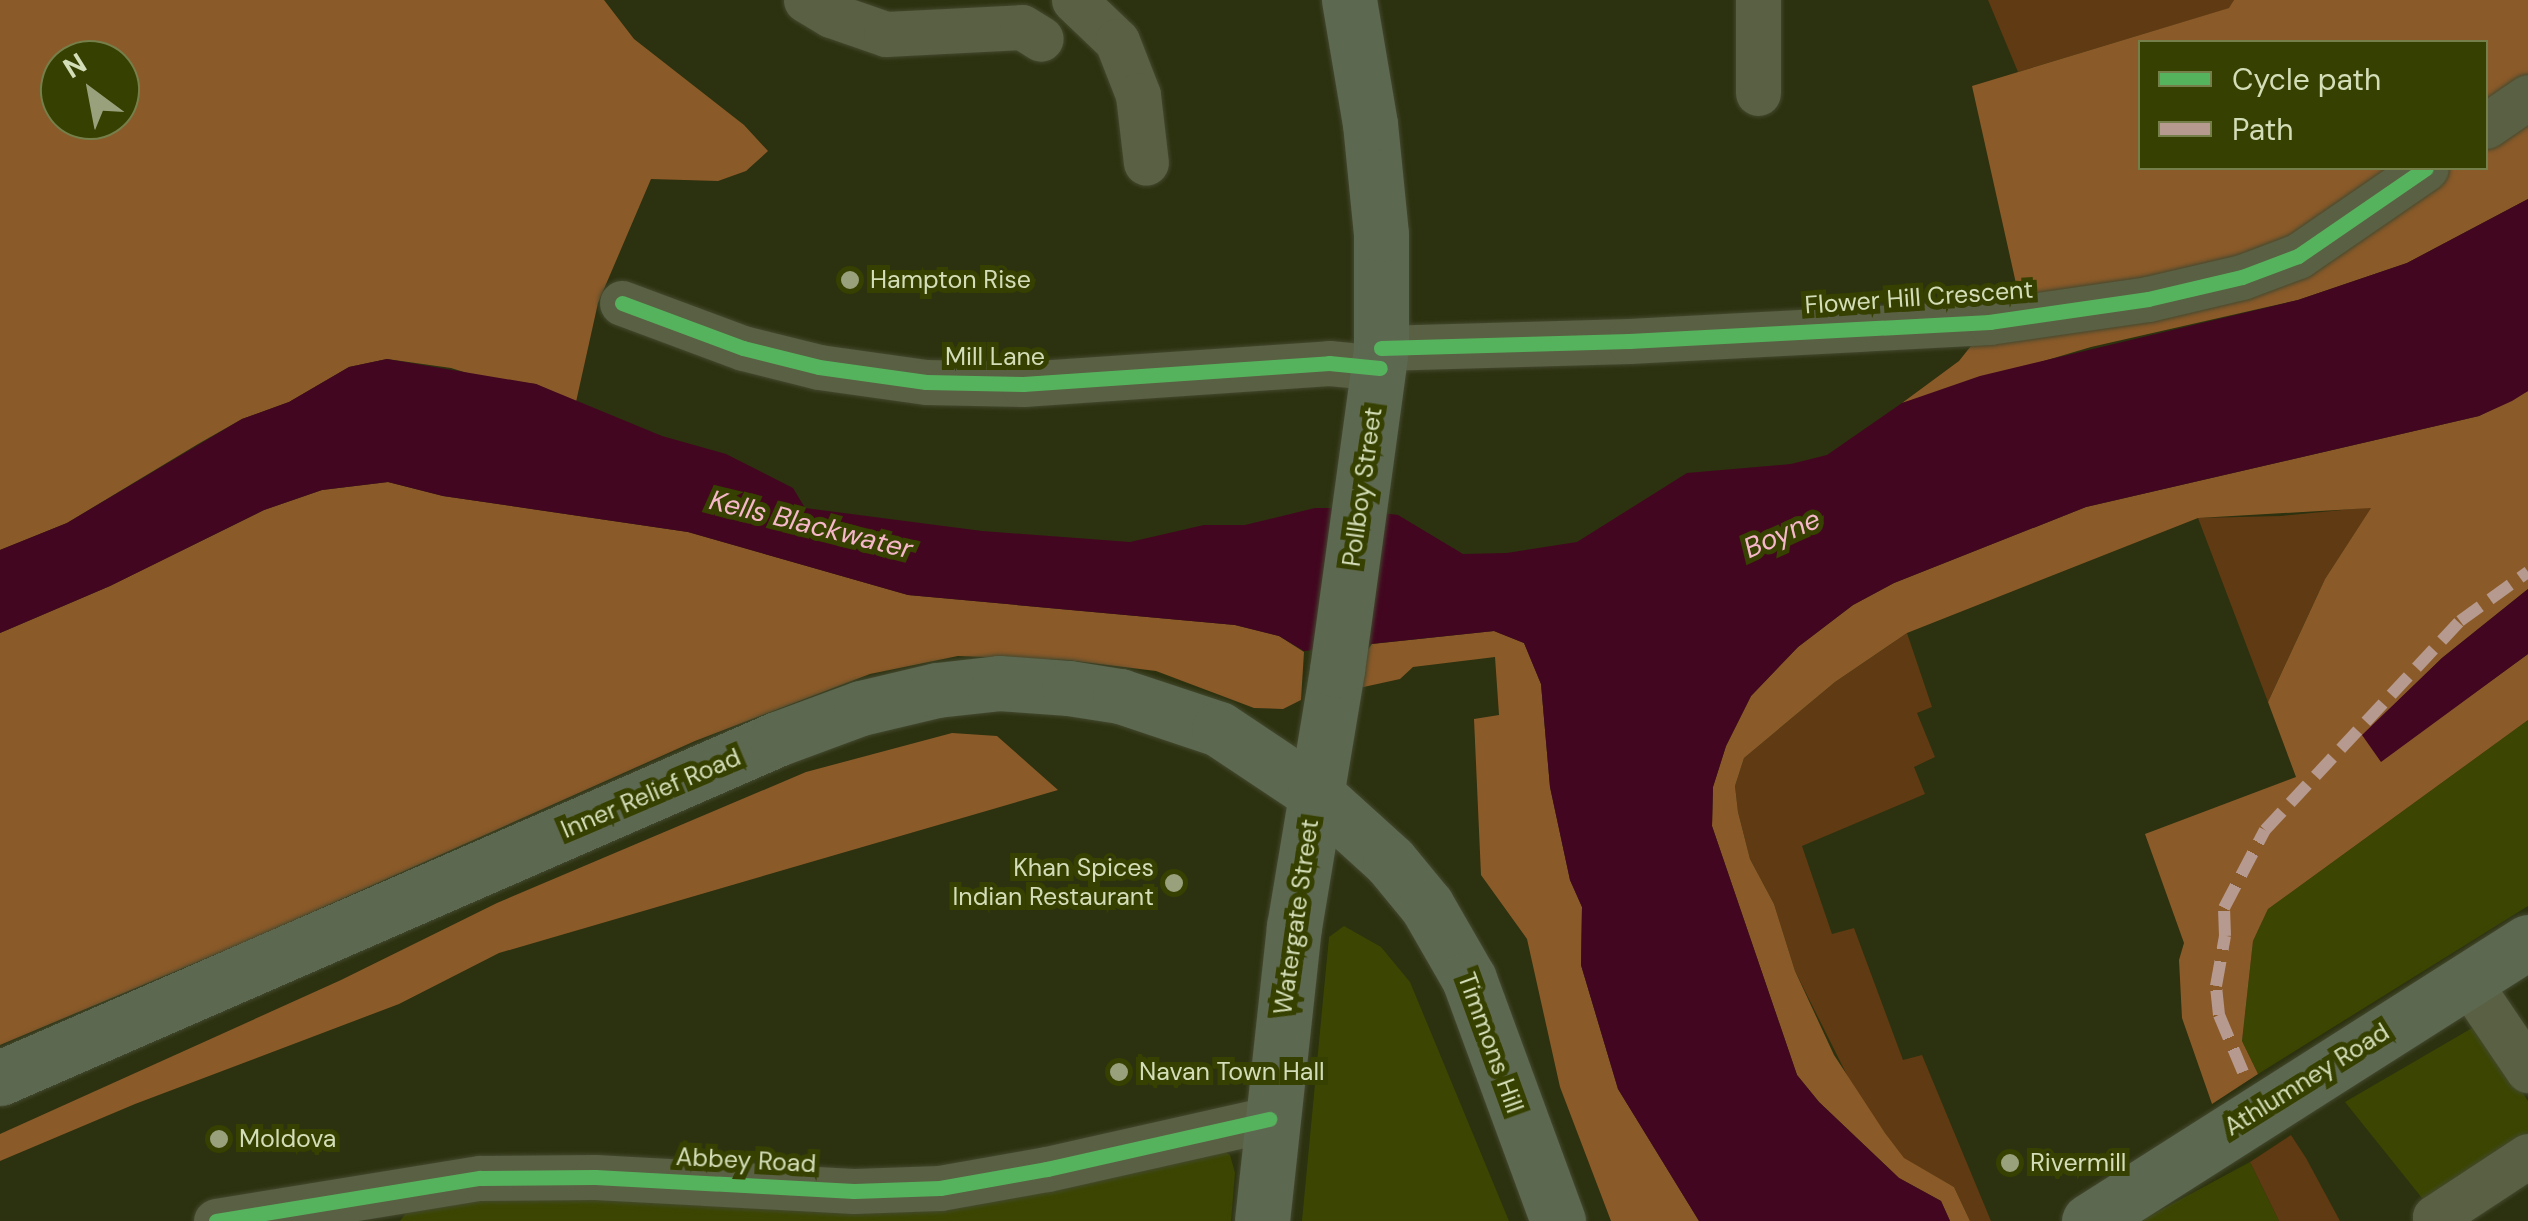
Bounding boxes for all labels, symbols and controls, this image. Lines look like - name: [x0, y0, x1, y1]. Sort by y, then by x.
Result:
- north arrow: [40, 40, 140, 140]
- legend: [2138, 40, 2488, 170]
- text: N: [56, 45, 93, 87]
- text: Cycle path: [2232, 60, 2381, 99]
- text: Path: [2232, 110, 2294, 149]
- place label: Hampton Rise: [870, 265, 1031, 295]
- marker: Hampton Rise: [839, 269, 861, 291]
- street label: Flower Hill Crescent: [1804, 275, 2034, 321]
- street label: Mill Lane: [945, 342, 1045, 372]
- street label: Pollboy Street: [1337, 405, 1389, 569]
- water label: Kells Blackwater: [706, 483, 916, 567]
- water label: Boyne: [1739, 502, 1825, 566]
- street label: Inner Relief Road: [557, 743, 745, 845]
- street label: Watergate Street: [1268, 817, 1326, 1017]
- place label: Khan Spices Indian Restaurant: [953, 854, 1154, 913]
- marker: Khan Spices Indian Restaurant: [1163, 872, 1185, 894]
- street label: Timmons Hill: [1451, 969, 1529, 1117]
- street label: Athlumney Road: [2219, 1017, 2395, 1143]
- place label: Navan Town Hall: [1139, 1057, 1325, 1087]
- marker: Navan Town Hall: [1108, 1061, 1130, 1083]
- place label: Moldova: [239, 1124, 336, 1154]
- marker: Moldova: [208, 1128, 230, 1150]
- street label: Abbey Road: [675, 1142, 817, 1180]
- place label: Rivermill: [2030, 1148, 2126, 1178]
- marker: Rivermill: [1999, 1152, 2021, 1174]

